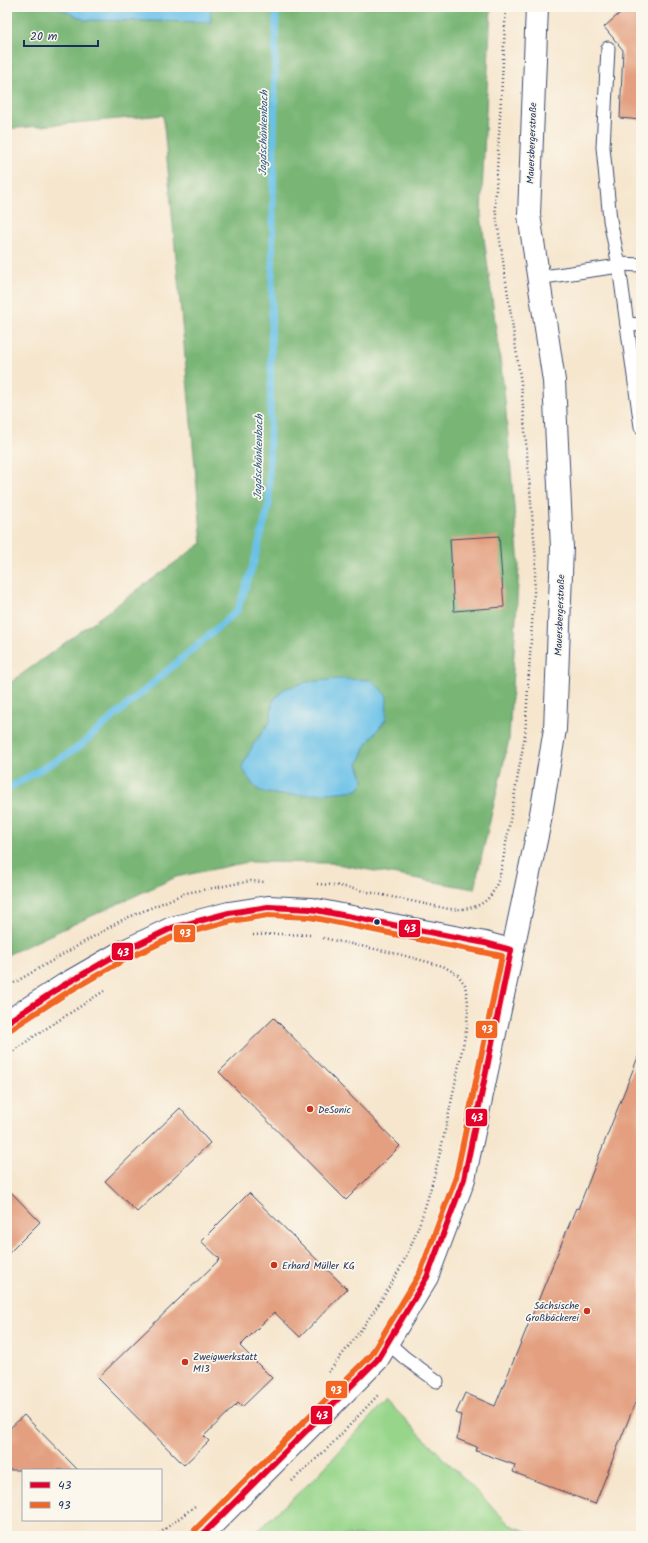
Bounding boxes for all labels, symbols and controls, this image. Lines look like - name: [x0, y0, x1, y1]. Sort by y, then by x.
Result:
- scale bar: [24, 22, 98, 48]
- text: 20 m: [30, 27, 58, 46]
- water label: Jagdschänkenbach: [254, 89, 274, 176]
- street label: Mauersbergerstraße: [523, 102, 541, 184]
- water label: Jagdschänkenbach: [249, 413, 269, 500]
- street label: Mauersbergerstraße: [551, 574, 569, 656]
- unlabelled marker: [372, 917, 382, 927]
- line badge: 43: [398, 919, 421, 938]
- text: 43: [404, 920, 416, 938]
- line badge: 93: [173, 924, 196, 943]
- text: 93: [179, 925, 191, 943]
- line badge: 43: [111, 942, 134, 961]
- text: 43: [117, 944, 129, 962]
- line badge: 93: [475, 1020, 498, 1039]
- text: 93: [481, 1021, 493, 1039]
- place label: DeSonic: [318, 1102, 352, 1118]
- marker: DeSonic: [305, 1104, 315, 1114]
- line badge: 43: [465, 1108, 488, 1127]
- text: 43: [471, 1109, 483, 1127]
- place label: Erhard Müller KG: [282, 1258, 355, 1274]
- marker: Erhard Müller KG: [269, 1260, 279, 1270]
- place label: Sächsische Großbäckerei: [525, 1298, 580, 1326]
- marker: Sächsische Großbäckerei: [582, 1306, 592, 1316]
- place label: Zweigwerkstatt M13: [193, 1349, 257, 1377]
- marker: Zweigwerkstatt M13: [180, 1357, 190, 1367]
- line badge: 93: [325, 1380, 348, 1399]
- text: 93: [330, 1382, 342, 1400]
- line badge: 43: [310, 1405, 333, 1425]
- text: 43: [316, 1407, 328, 1425]
- legend: [22, 1469, 162, 1521]
- text: 43: [58, 1476, 72, 1495]
- text: 93: [58, 1496, 71, 1515]

